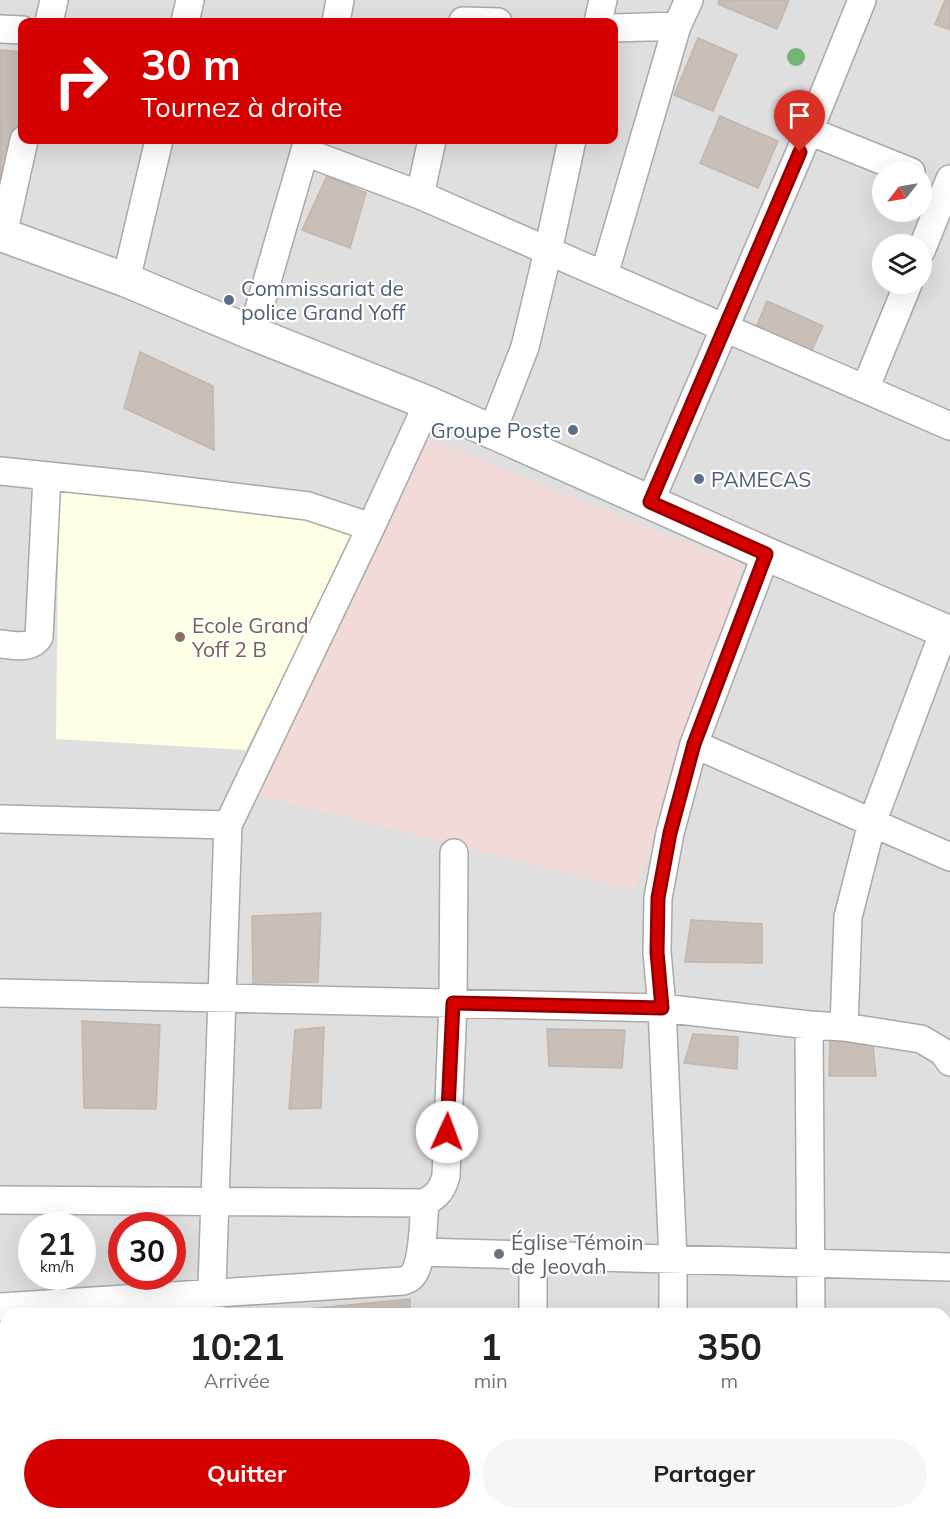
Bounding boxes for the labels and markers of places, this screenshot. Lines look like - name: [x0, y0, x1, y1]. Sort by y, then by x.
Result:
- pin: [774, 90, 825, 152]
- place label: Commissariat de police Grand Yoff: [241, 275, 406, 325]
- marker: Commissariat de police Grand Yoff: [222, 293, 236, 307]
- place label: Groupe Poste: [430, 417, 561, 443]
- marker: Groupe Poste: [566, 423, 580, 437]
- place label: PAMECAS: [711, 466, 811, 492]
- marker: PAMECAS: [692, 472, 706, 486]
- place label: Ecole Grand Yoff 2 B: [191, 612, 309, 662]
- marker: Ecole Grand Yoff 2 B: [173, 630, 187, 644]
- place label: Église Témoin de Jeovah: [511, 1229, 643, 1279]
- marker: Église Témoin de Jeovah: [492, 1247, 506, 1261]

